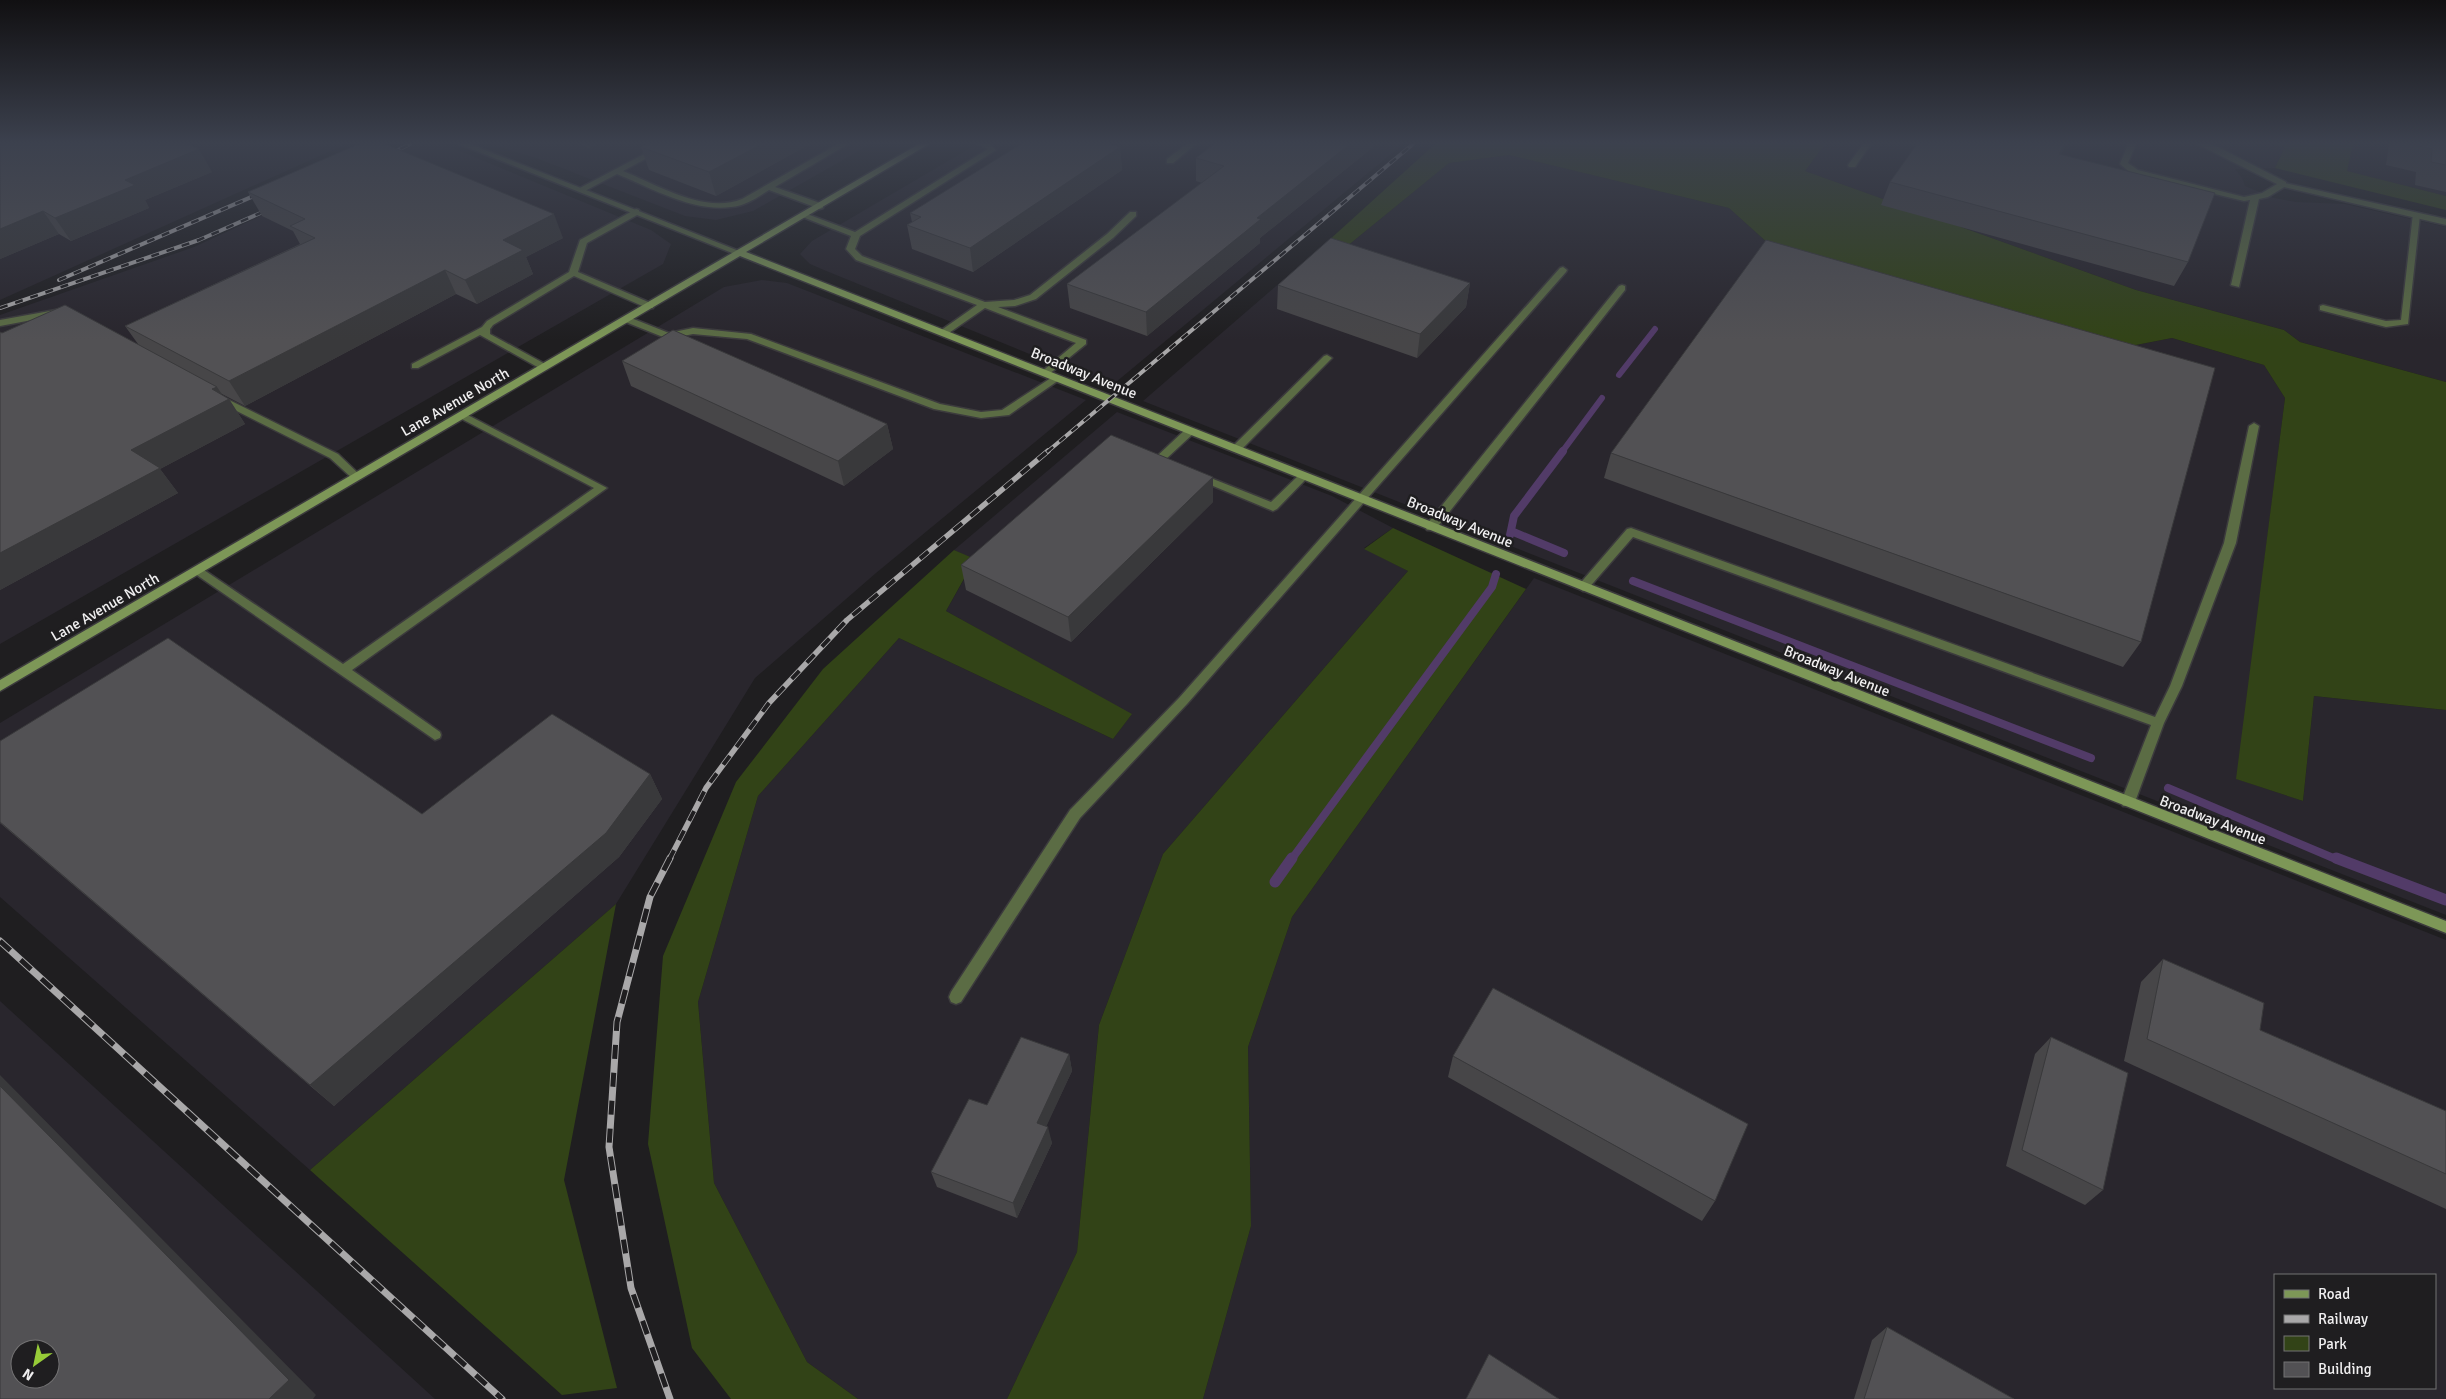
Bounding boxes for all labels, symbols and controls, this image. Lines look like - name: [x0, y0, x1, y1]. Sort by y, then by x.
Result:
- street label: Broadway Avenue: [1028, 344, 1140, 402]
- street label: Lane Avenue North: [398, 364, 512, 440]
- street label: Broadway Avenue: [1404, 493, 1516, 551]
- street label: Lane Avenue North: [48, 569, 162, 645]
- street label: Broadway Avenue: [1781, 642, 1893, 700]
- street label: Broadway Avenue: [2157, 791, 2269, 849]
- legend: [2274, 1274, 2436, 1389]
- text: Road: [2318, 1285, 2350, 1303]
- text: Railway: [2318, 1310, 2368, 1328]
- text: Park: [2318, 1335, 2347, 1353]
- north arrow: [10, 1339, 60, 1389]
- text: Building: [2318, 1360, 2372, 1378]
- text: N: [19, 1365, 37, 1384]

